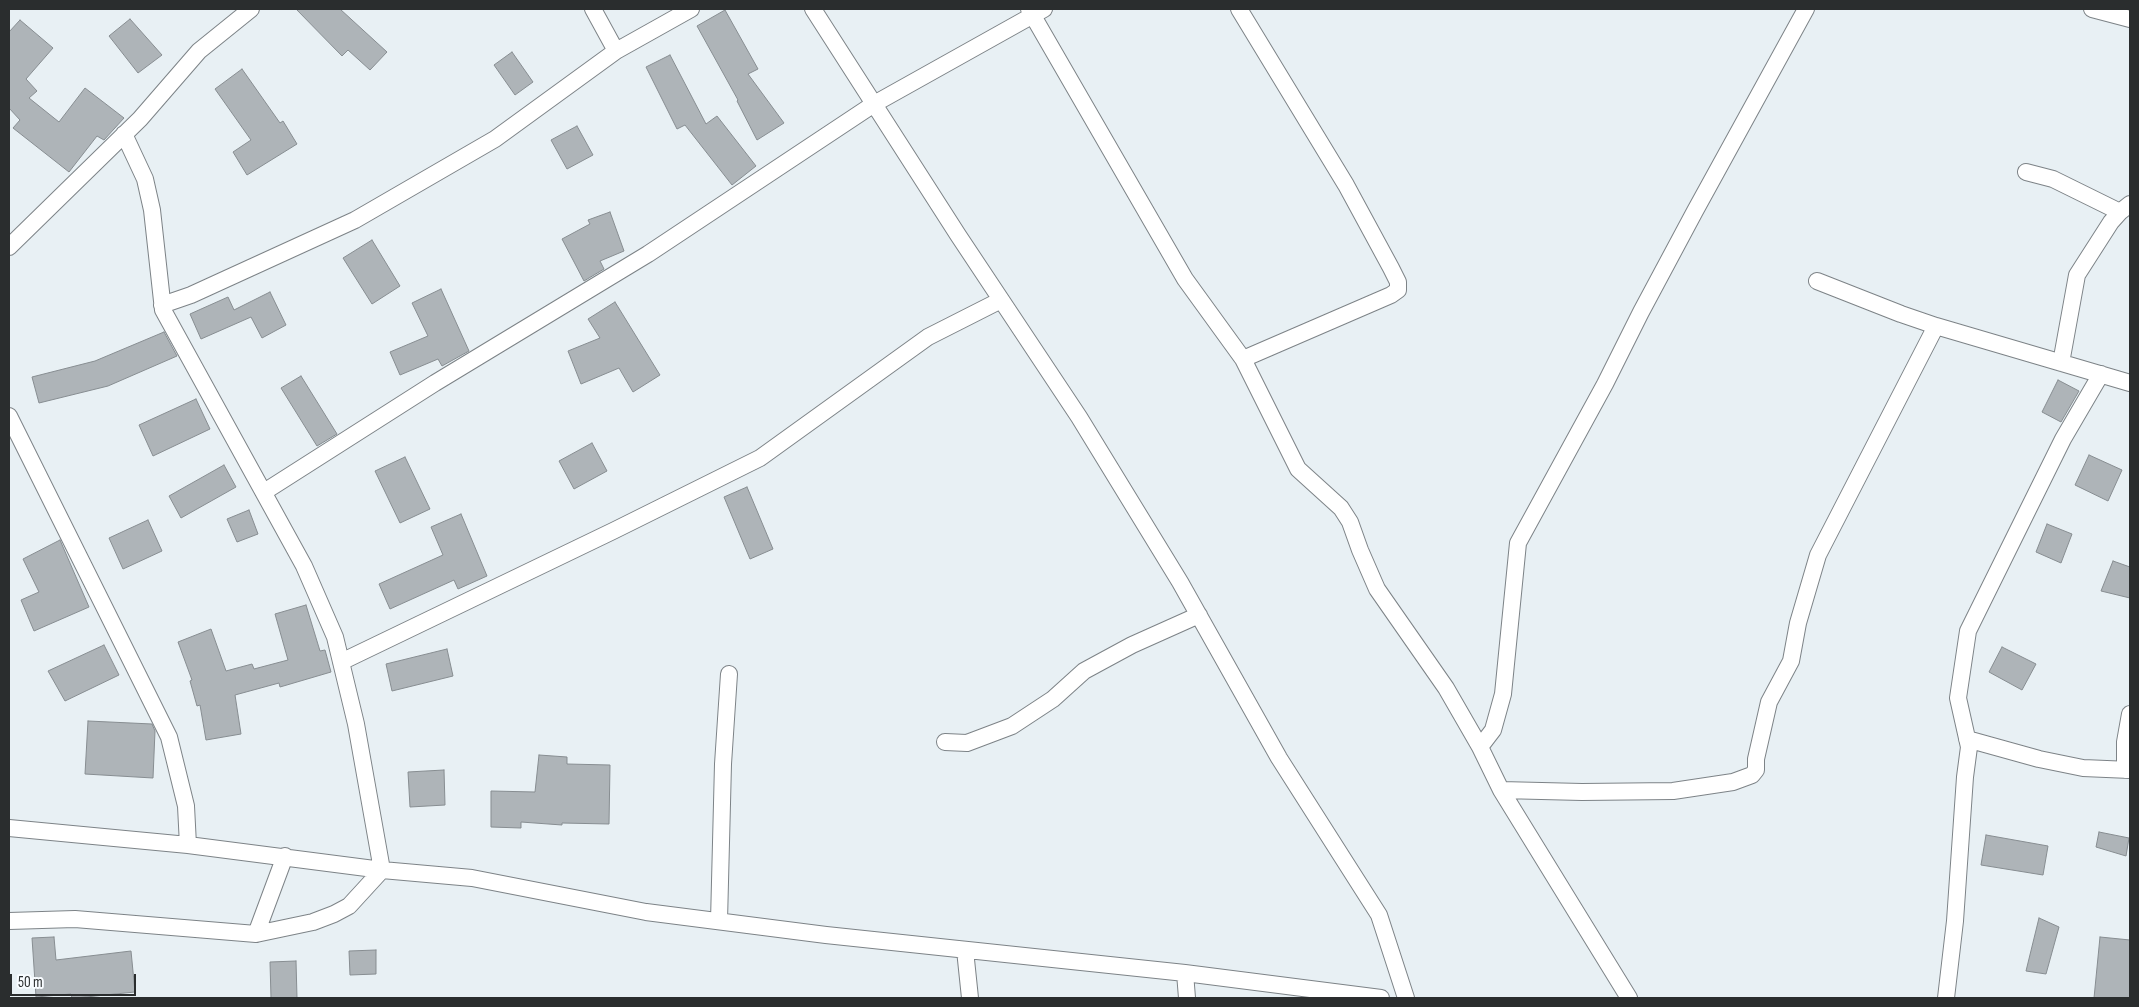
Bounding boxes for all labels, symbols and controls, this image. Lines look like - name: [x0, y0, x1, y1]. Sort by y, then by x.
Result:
- scale bar: [12, 964, 139, 996]
- text: 50 m: [18, 973, 43, 992]

